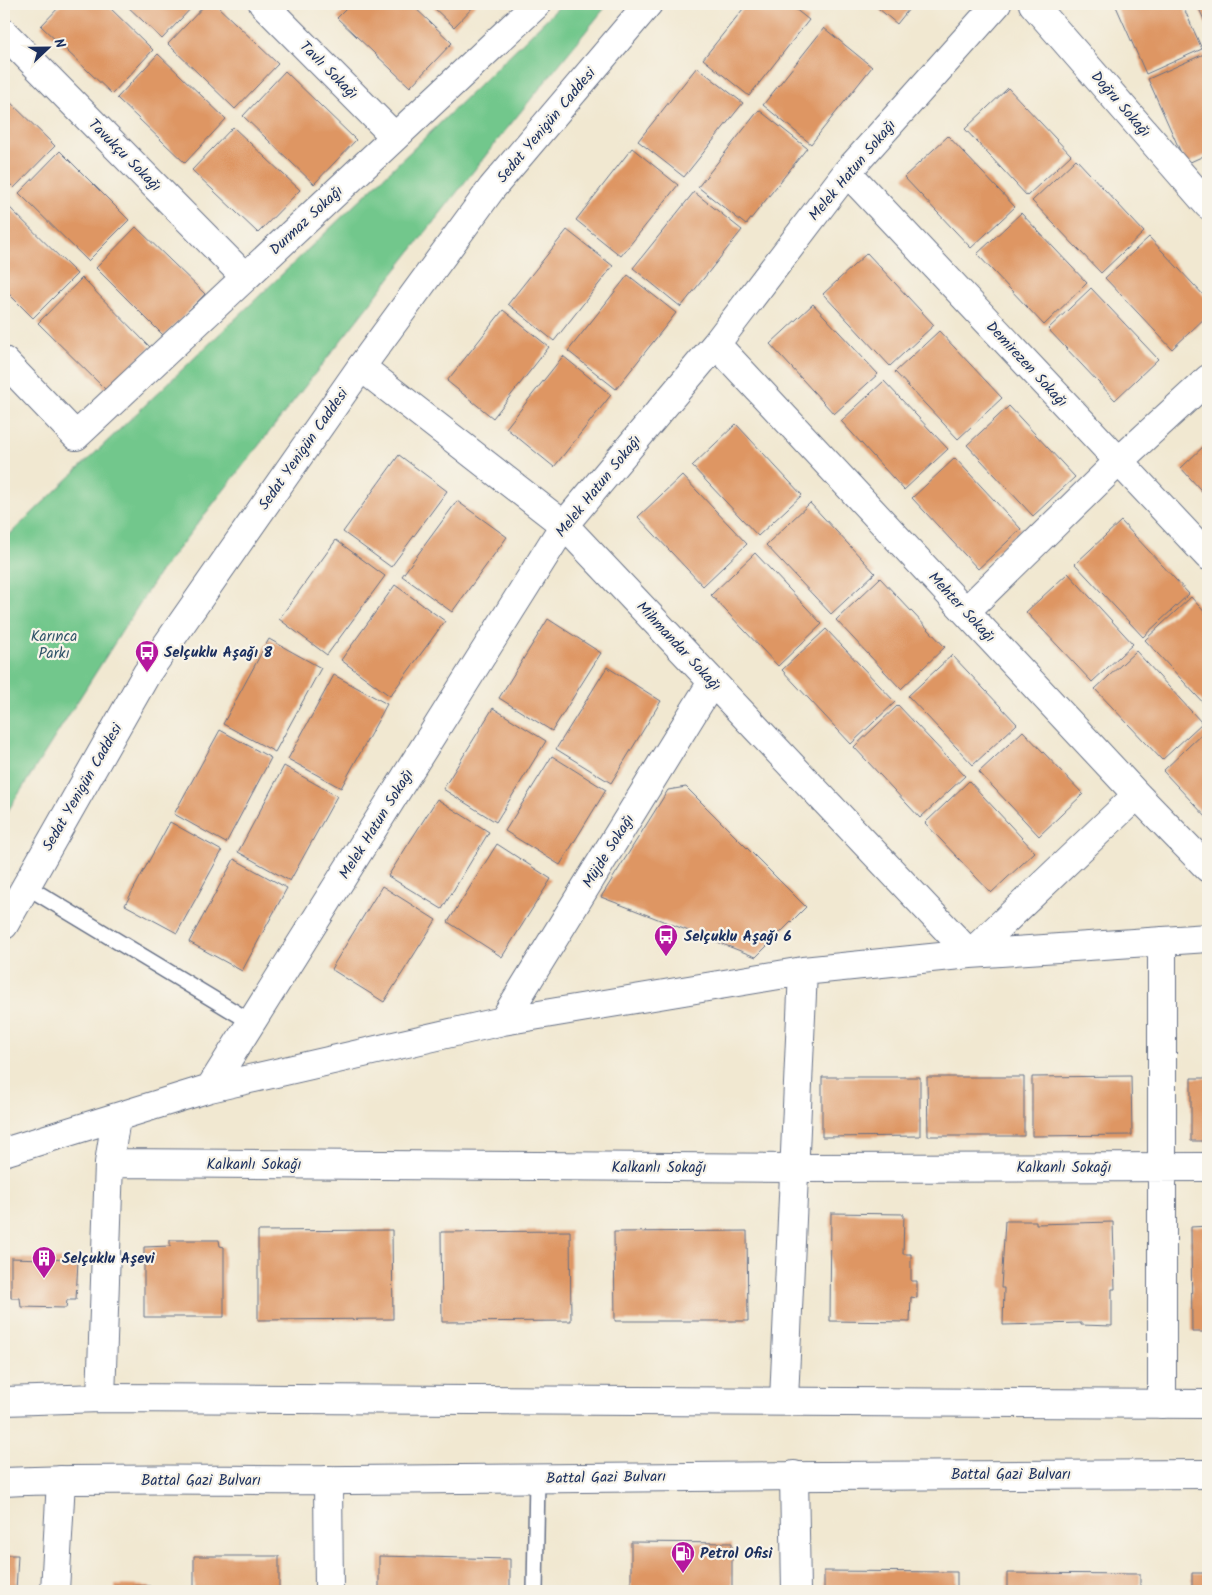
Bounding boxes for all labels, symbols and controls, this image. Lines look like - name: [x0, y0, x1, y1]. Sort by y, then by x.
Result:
- north arrow: [22, 22, 72, 72]
- text: N: [47, 35, 71, 52]
- street label: Tavlı Sokağı: [293, 36, 363, 106]
- street label: Sedat Yenigün Caddesi: [491, 62, 603, 189]
- street label: Doğru Sokağı: [1084, 66, 1156, 143]
- street label: Tavukçu Sokağı: [82, 114, 167, 198]
- street label: Melek Hatun Sokağı: [803, 115, 903, 227]
- street label: Durmaz Sokağı: [264, 180, 349, 261]
- street label: Demirezen Sokağı: [980, 316, 1073, 413]
- street label: Sedat Yenigün Caddesi: [253, 383, 356, 515]
- street label: Melek Hatun Sokağı: [550, 430, 648, 543]
- street label: Mehter Sokağı: [922, 567, 1001, 649]
- street label: Mihmandar Sokağı: [630, 596, 727, 697]
- park label: Karınca Parkı: [31, 625, 77, 666]
- bus stop icon: Selçuklu Aşağı 8: [134, 639, 160, 673]
- place label: Selçuklu Aşağı 8: [164, 641, 273, 665]
- street label: Sedat Yenigün Caddesi: [36, 718, 130, 856]
- street label: Melek Hatun Sokağı: [333, 765, 420, 884]
- street label: Müjde Sokağı: [577, 810, 641, 893]
- bus stop icon: Selçuklu Aşağı 6: [653, 923, 679, 957]
- place label: Selçuklu Aşağı 6: [684, 925, 792, 949]
- street label: Kalkanlı Sokağı: [206, 1153, 302, 1177]
- street label: Kalkanlı Sokağı: [611, 1156, 707, 1180]
- street label: Kalkanlı Sokağı: [1016, 1156, 1112, 1180]
- building icon: Selçuklu Aşevi: [31, 1245, 57, 1279]
- place label: Selçuklu Aşevi: [62, 1247, 156, 1271]
- street label: Battal Gazi Bulvarı: [951, 1463, 1071, 1487]
- street label: Battal Gazi Bulvarı: [546, 1465, 666, 1491]
- street label: Battal Gazi Bulvarı: [141, 1469, 261, 1493]
- fuel station icon: Petrol Ofisi: [670, 1540, 696, 1574]
- place label: Petrol Ofisi: [700, 1542, 773, 1566]

